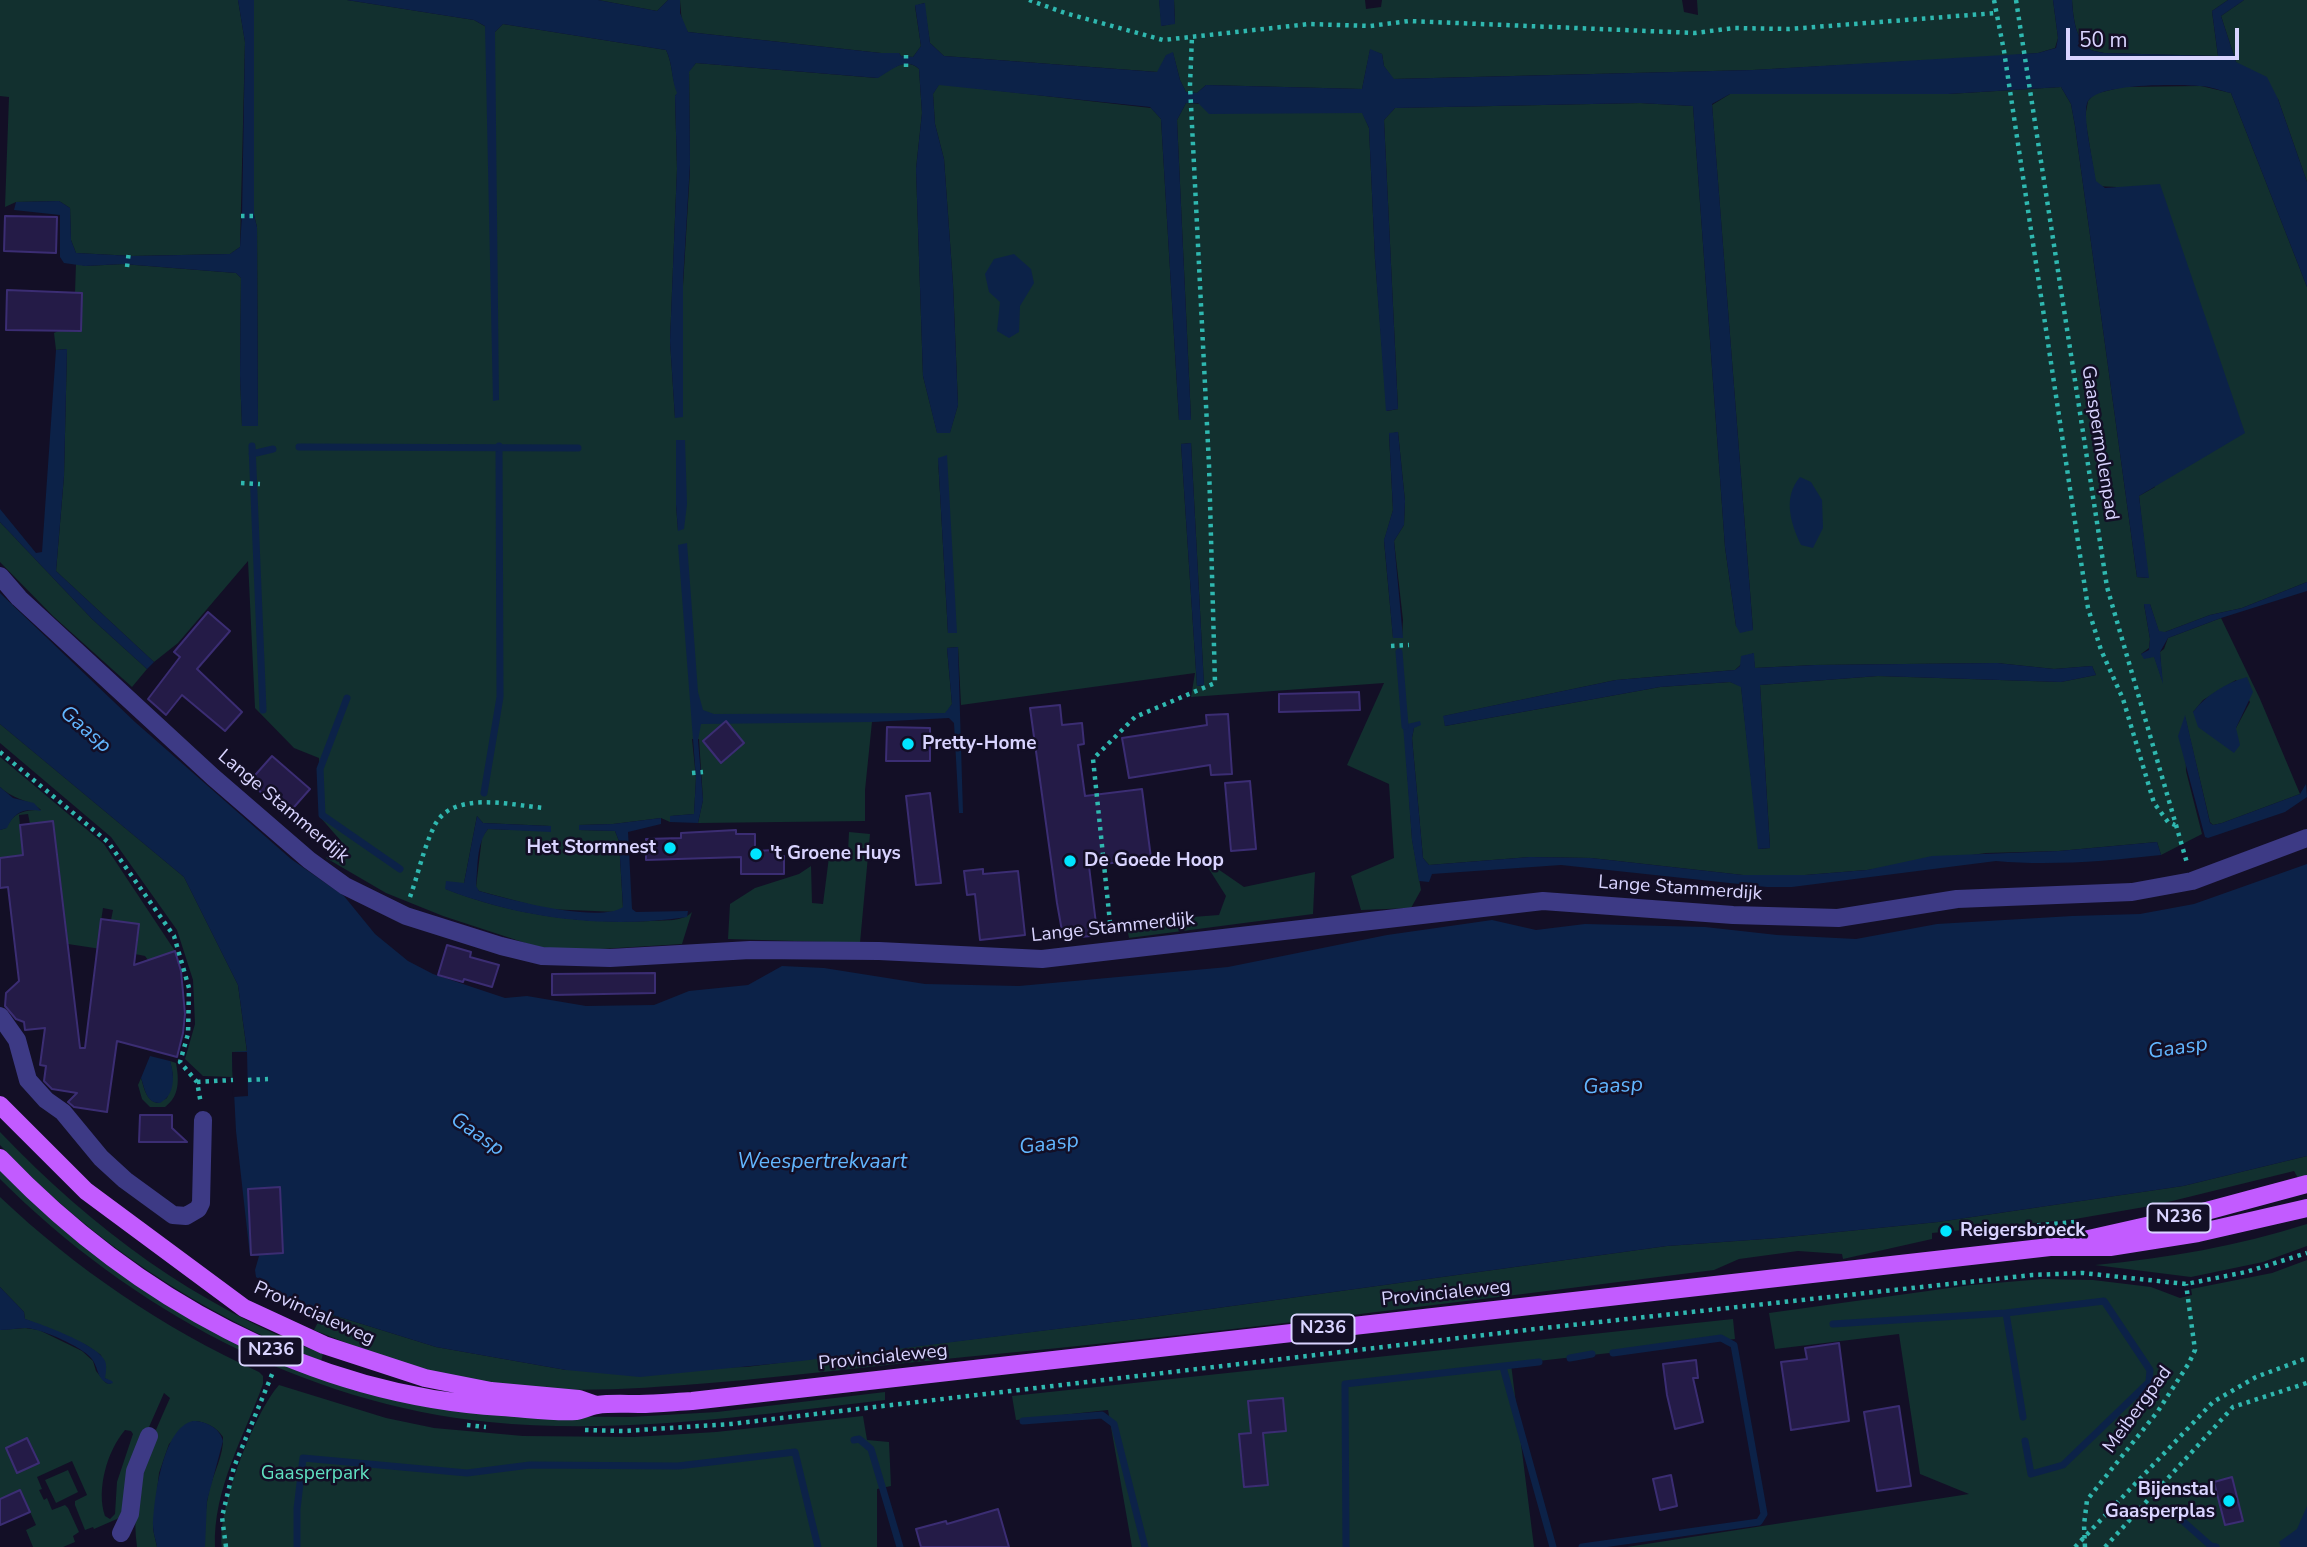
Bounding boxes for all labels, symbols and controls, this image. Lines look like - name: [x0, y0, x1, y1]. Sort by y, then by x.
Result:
- scale bar: [2069, 14, 2242, 58]
- text: 50 m: [2079, 26, 2128, 54]
- street label: Gaaspermolenpad: [2075, 364, 2123, 522]
- water label: Gaasp: [54, 701, 116, 759]
- place label: Pretty-Home: [922, 733, 1036, 755]
- marker: Pretty-Home: [900, 736, 916, 752]
- street label: Lange Stammerdijk: [213, 745, 353, 869]
- place label: Het Stormnest: [527, 837, 656, 859]
- marker: Het Stormnest: [662, 840, 678, 856]
- place label: 't Groene Huys: [770, 843, 901, 865]
- marker: 't Groene Huys: [748, 846, 764, 862]
- place label: De Goede Hoop: [1084, 850, 1224, 872]
- marker: De Goede Hoop: [1062, 853, 1078, 869]
- street label: Lange Stammerdijk: [1597, 872, 1763, 906]
- street label: Lange Stammerdijk: [1030, 908, 1196, 948]
- water label: Gaasp: [2147, 1032, 2209, 1066]
- water label: Gaasp: [1582, 1073, 1644, 1101]
- water label: Gaasp: [445, 1108, 509, 1162]
- water label: Gaasp: [1018, 1129, 1080, 1161]
- water label: Weespertrekvaart: [737, 1150, 907, 1176]
- road number: N236: [2148, 1204, 2210, 1232]
- place label: Reigersbroeck: [1960, 1220, 2085, 1242]
- marker: Reigersbroeck: [1938, 1223, 1954, 1239]
- street label: Provincialeweg: [1380, 1276, 1512, 1312]
- street label: Provincialeweg: [250, 1277, 378, 1351]
- road number: N236: [1292, 1314, 1354, 1344]
- road number: N236: [240, 1336, 302, 1366]
- street label: Provincialeweg: [817, 1340, 949, 1376]
- street label: Meibergpad: [2099, 1362, 2177, 1458]
- park label: Gaasperpark: [261, 1463, 369, 1485]
- place label: Bijenstal Gaasperplas: [2105, 1479, 2215, 1523]
- marker: Bijenstal Gaasperplas: [2221, 1493, 2237, 1509]

